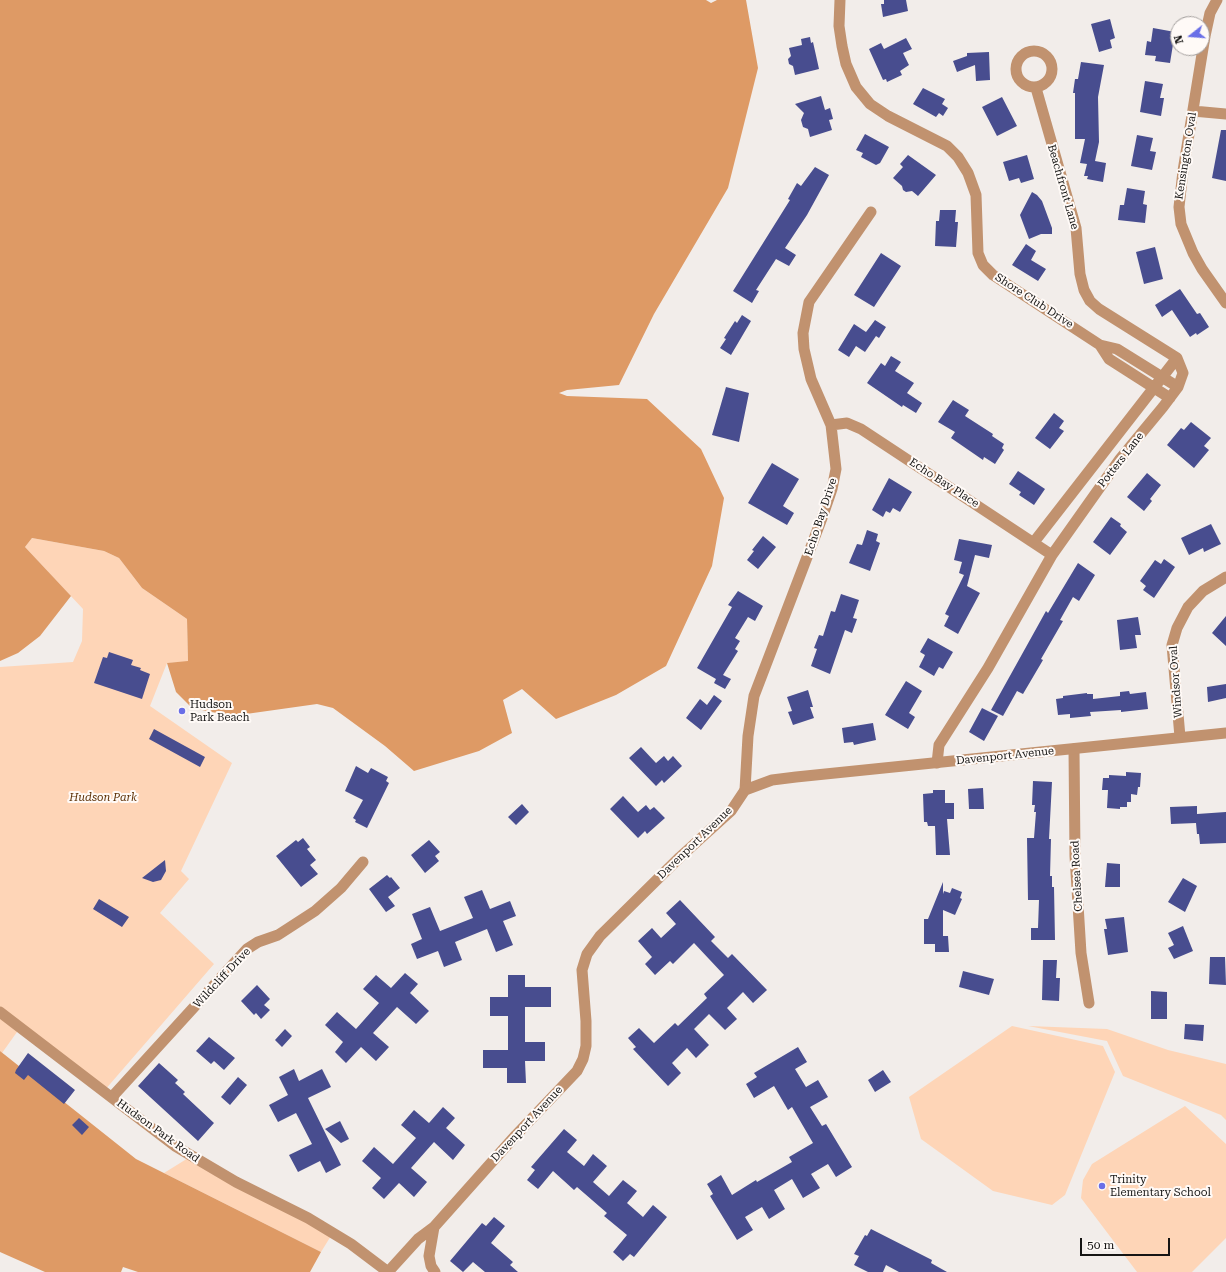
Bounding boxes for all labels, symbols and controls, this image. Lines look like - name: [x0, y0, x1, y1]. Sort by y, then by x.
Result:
- north arrow: [1170, 16, 1210, 56]
- text: N: [1172, 33, 1186, 45]
- street label: Kensington Oval: [1173, 111, 1199, 201]
- street label: Beachfront Lane: [1045, 143, 1081, 231]
- street label: Shore Club Drive: [992, 271, 1076, 331]
- street label: Potters Lane: [1095, 430, 1147, 490]
- street label: Echo Bay Place: [907, 456, 981, 510]
- street label: Echo Bay Drive: [802, 476, 840, 558]
- street label: Windsor Oval: [1167, 645, 1185, 719]
- place label: Hudson Park Beach: [190, 698, 250, 724]
- marker: Hudson Park Beach: [177, 706, 187, 716]
- street label: Davenport Avenue: [955, 744, 1055, 768]
- park label: Hudson Park: [69, 791, 137, 805]
- street label: Davenport Avenue: [655, 804, 735, 882]
- street label: Chelsea Road: [1069, 840, 1085, 912]
- street label: Wildcliff Drive: [191, 945, 253, 1011]
- street label: Davenport Avenue: [489, 1084, 565, 1164]
- street label: Hudson Park Road: [114, 1097, 202, 1165]
- place label: Trinity Elementary School: [1110, 1173, 1211, 1199]
- marker: Trinity Elementary School: [1097, 1181, 1107, 1191]
- scale bar: [1082, 1230, 1172, 1256]
- text: 50 m: [1087, 1238, 1114, 1252]

